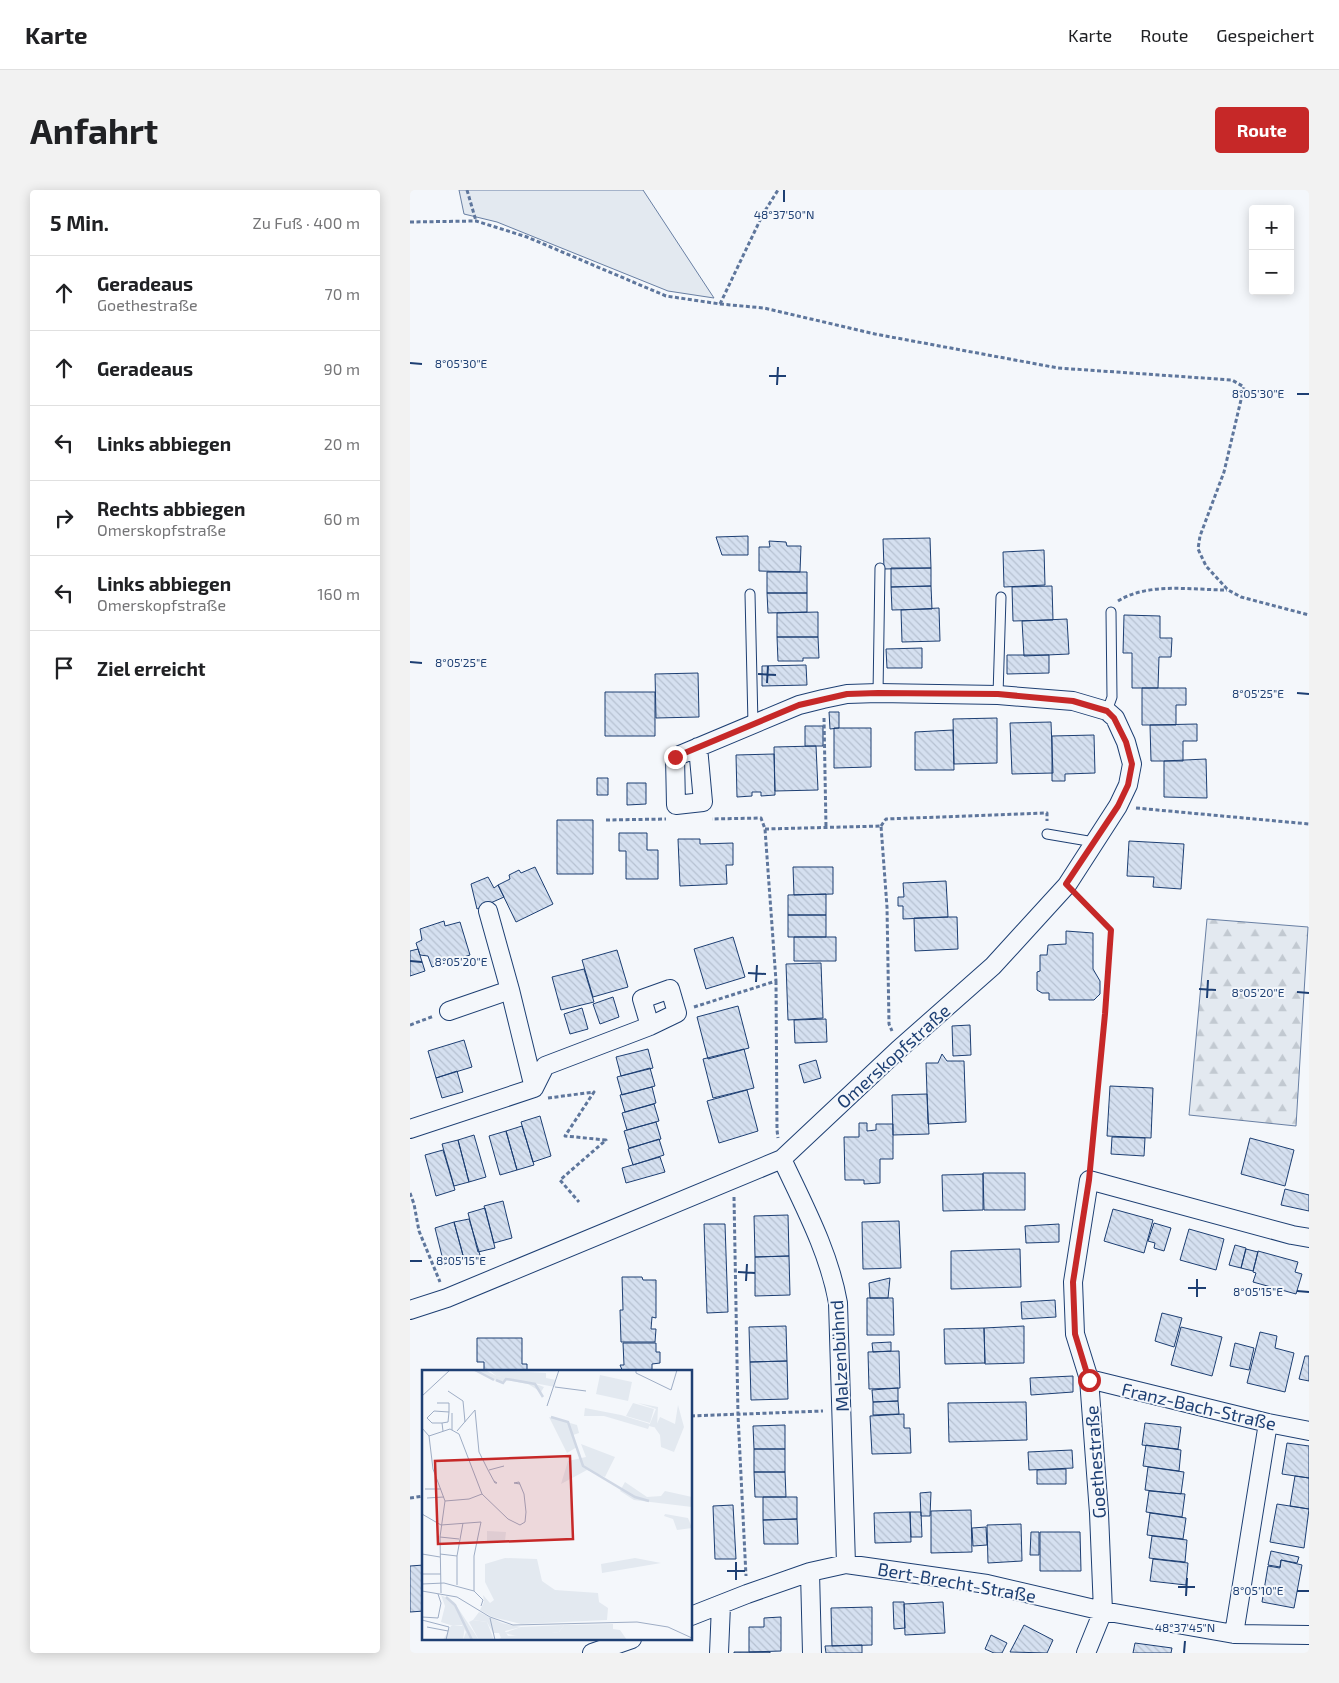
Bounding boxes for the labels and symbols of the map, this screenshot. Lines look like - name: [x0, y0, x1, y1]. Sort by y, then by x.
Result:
- text: 48°37'50"N: [754, 207, 814, 221]
- text: 8°05'30"E: [435, 356, 488, 370]
- text: 8°05'30"E: [1232, 386, 1285, 400]
- text: 8°05'25"E: [435, 655, 487, 669]
- text: 8°05'25"E: [1232, 686, 1284, 700]
- route end: [664, 746, 687, 769]
- text: 8°05'20"E: [435, 954, 488, 968]
- text: 8°05'20"E: [1232, 985, 1285, 999]
- street label: Omerskopfstraße: [832, 999, 954, 1113]
- text: 8°05'15"E: [436, 1253, 486, 1267]
- text: 8°05'15"E: [1233, 1284, 1283, 1298]
- street label: Malzenbühnd: [825, 1299, 853, 1413]
- route start: [1078, 1369, 1101, 1392]
- inset map: [422, 1370, 692, 1640]
- street label: Franz-Bach-Straße: [1120, 1378, 1278, 1434]
- street label: Goethestraße: [1080, 1405, 1110, 1519]
- street label: Bert-Brecht-Straße: [876, 1557, 1038, 1607]
- text: 8°05'10"E: [1233, 1583, 1284, 1597]
- text: 48°37'45"N: [1155, 1620, 1215, 1634]

